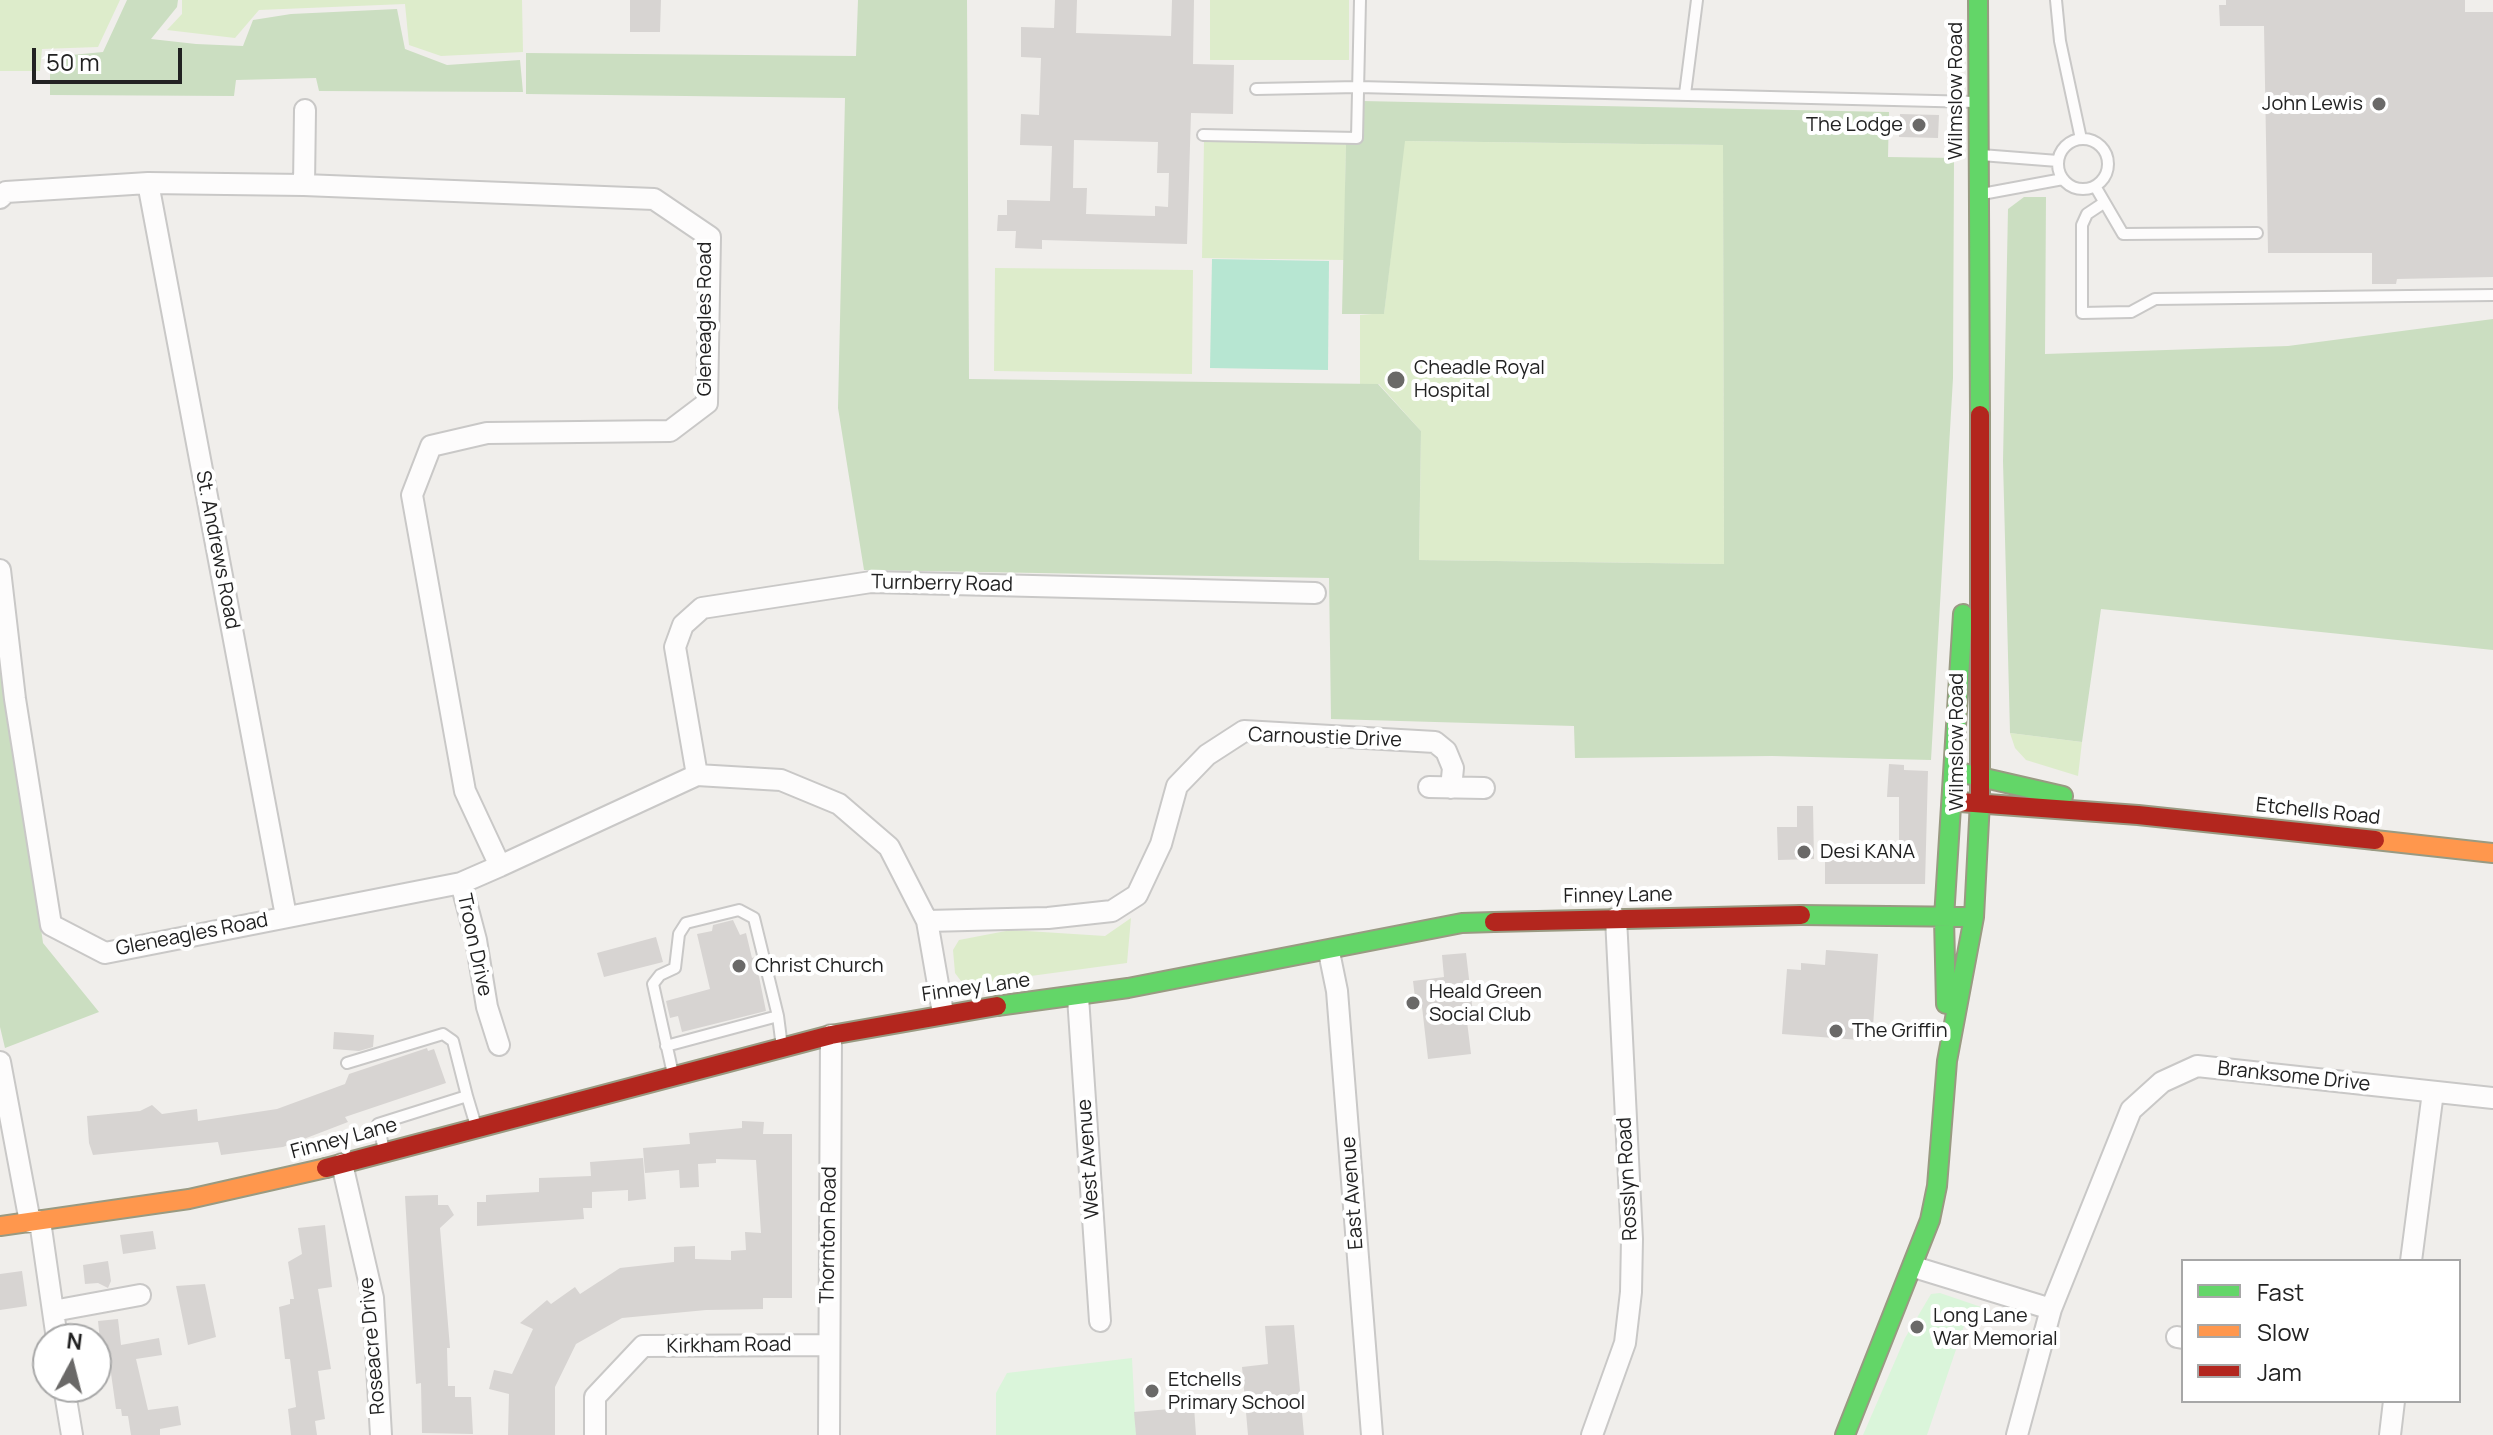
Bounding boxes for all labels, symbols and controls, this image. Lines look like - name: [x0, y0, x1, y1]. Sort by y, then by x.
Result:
- street label: Wilmslow Road: [1944, 22, 1968, 160]
- scale bar: [36, 32, 186, 82]
- text: 50 m: [46, 45, 100, 78]
- place label: John Lewis: [2262, 92, 2363, 116]
- marker: John Lewis: [2370, 95, 2388, 113]
- place label: The Lodge: [1806, 113, 1903, 137]
- marker: The Lodge: [1910, 116, 1928, 134]
- street label: Gleneagles Road: [693, 242, 717, 396]
- place label: Cheadle Royal Hospital: [1414, 356, 1545, 403]
- marker: Cheadle Royal Hospital: [1385, 369, 1407, 391]
- street label: St. Andrews Road: [190, 469, 244, 631]
- street label: Turnberry Road: [871, 571, 1013, 597]
- street label: Wilmslow Road: [1945, 673, 1969, 811]
- street label: Carnoustie Drive: [1248, 723, 1402, 753]
- street label: Etchells Road: [2255, 794, 2381, 830]
- place label: Desi KANA: [1820, 840, 1915, 864]
- marker: Desi KANA: [1795, 843, 1813, 861]
- street label: Finney Lane: [1563, 883, 1673, 909]
- street label: Troon Drive: [451, 892, 497, 998]
- street label: Gleneagles Road: [114, 908, 270, 962]
- place label: Christ Church: [755, 954, 884, 978]
- marker: Christ Church: [730, 957, 748, 975]
- street label: Finney Lane: [920, 969, 1032, 1007]
- place label: Heald Green Social Club: [1429, 980, 1542, 1027]
- marker: Heald Green Social Club: [1404, 994, 1422, 1012]
- place label: The Griffin: [1852, 1019, 1948, 1043]
- marker: The Griffin: [1827, 1022, 1845, 1040]
- street label: Branksome Drive: [2216, 1057, 2372, 1097]
- street label: West Avenue: [1073, 1098, 1105, 1220]
- street label: Finney Lane: [288, 1113, 400, 1165]
- street label: Rosslyn Road: [1613, 1117, 1643, 1241]
- street label: East Avenue: [1337, 1136, 1369, 1250]
- street label: Thornton Road: [816, 1166, 842, 1304]
- legend: [2181, 1259, 2461, 1403]
- text: Fast: [2257, 1275, 2304, 1308]
- street label: Roseacre Drive: [355, 1276, 391, 1416]
- place label: Long Lane War Memorial: [1933, 1304, 2058, 1351]
- text: Slow: [2257, 1315, 2310, 1348]
- marker: Long Lane War Memorial: [1908, 1318, 1926, 1336]
- north arrow: [32, 1323, 112, 1403]
- text: N: [65, 1325, 84, 1357]
- street label: Kirkham Road: [666, 1333, 792, 1359]
- text: Jam: [2257, 1355, 2302, 1388]
- place label: Etchells Primary School: [1168, 1368, 1305, 1415]
- marker: Etchells Primary School: [1143, 1382, 1161, 1400]

